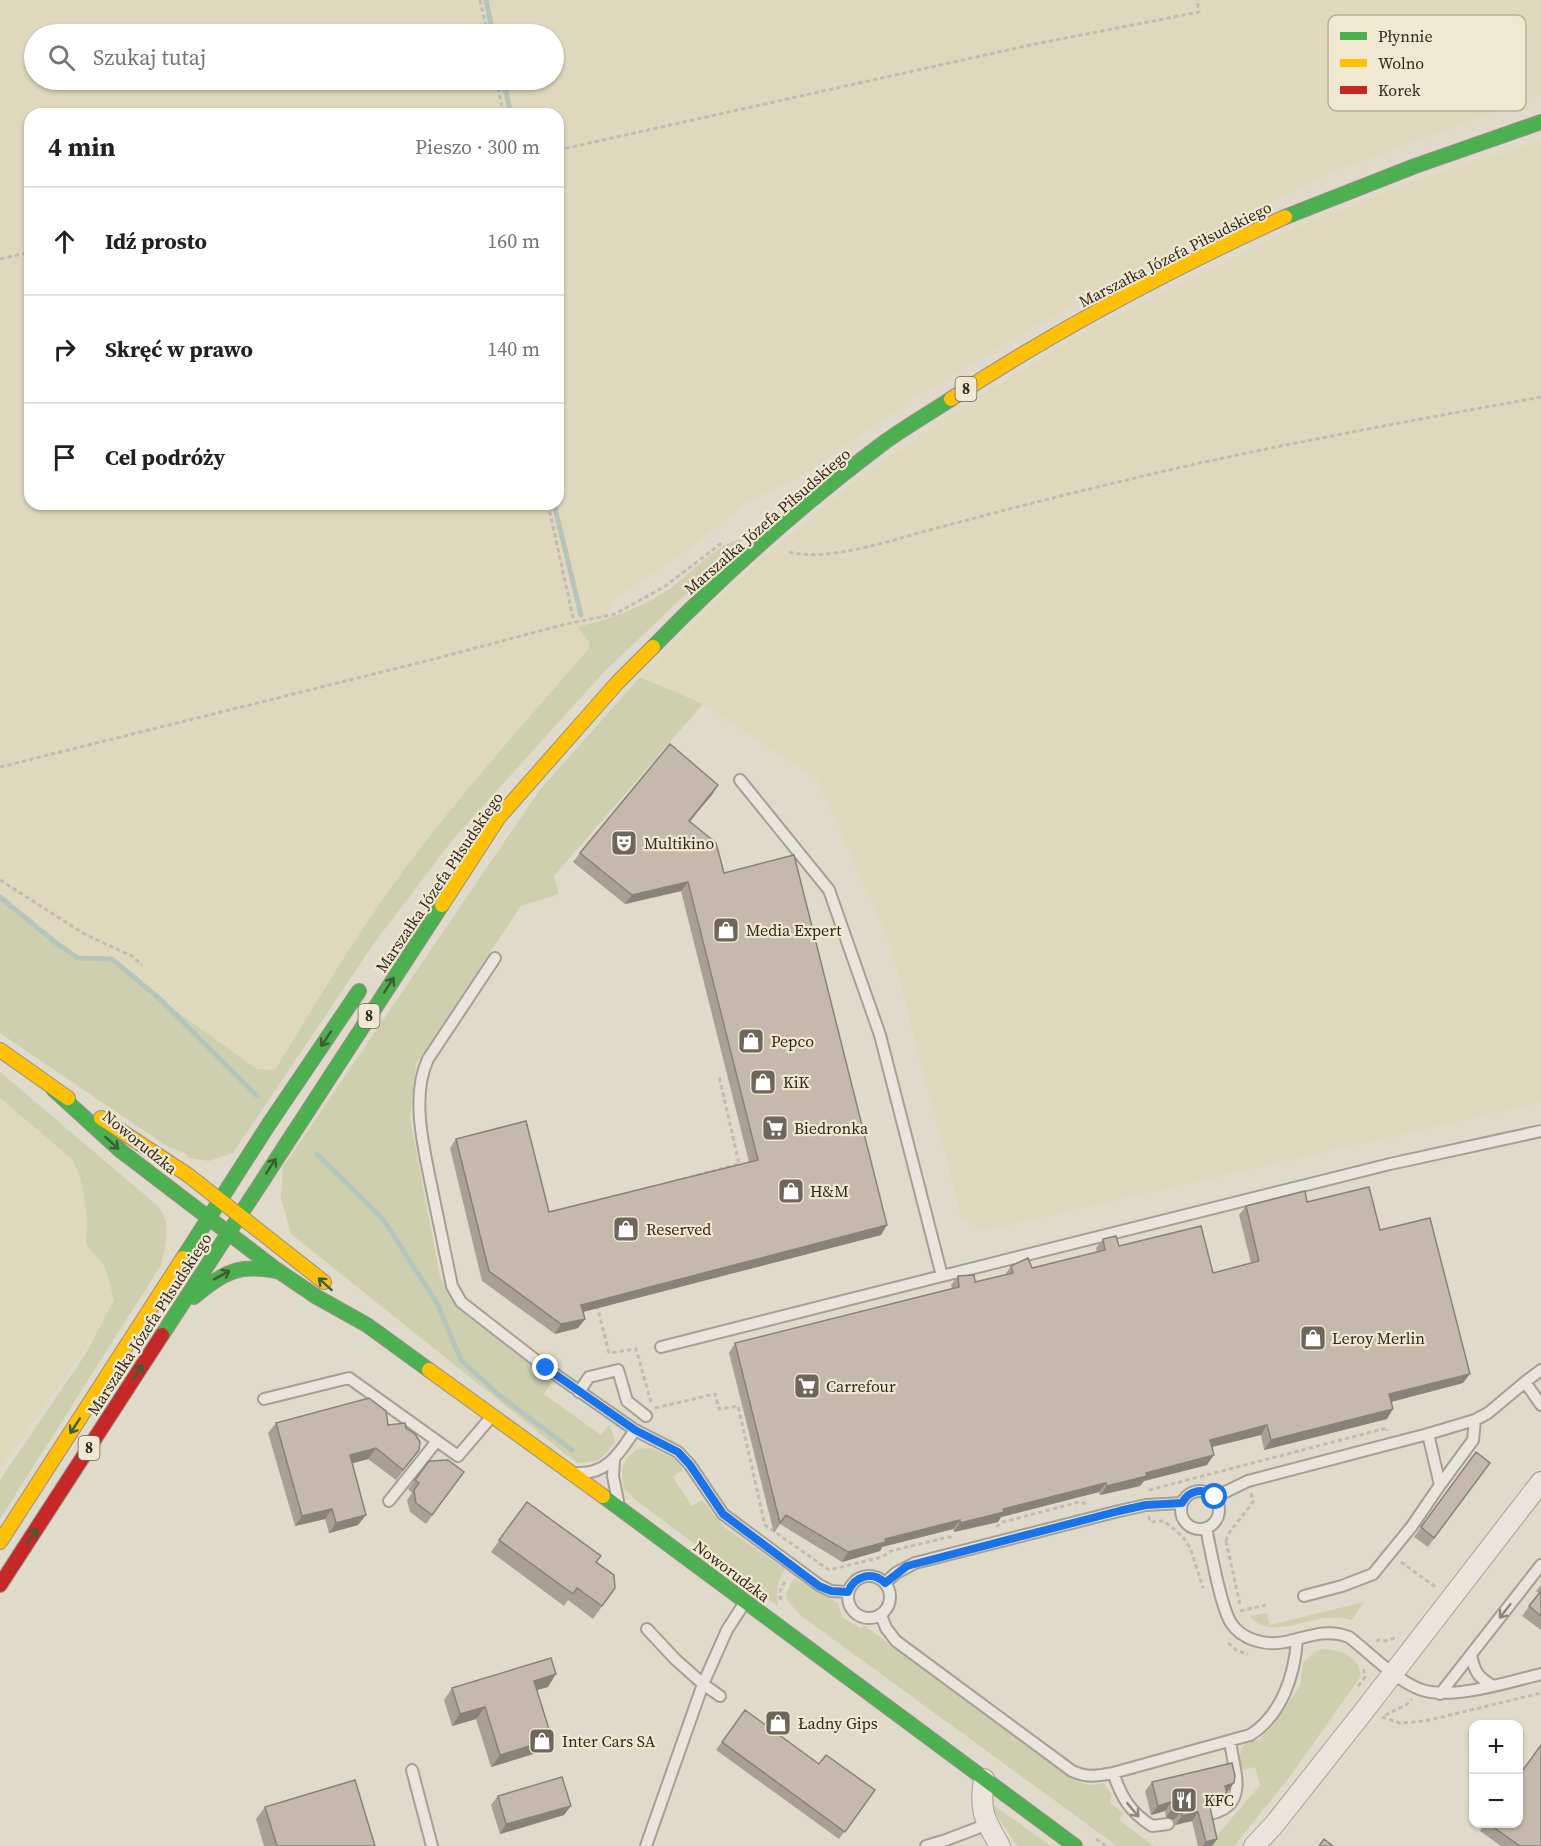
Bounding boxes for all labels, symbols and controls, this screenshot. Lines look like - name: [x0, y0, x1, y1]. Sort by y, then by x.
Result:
- legend: [1328, 15, 1526, 111]
- search box: [24, 24, 564, 90]
- text: Płynnie: [1378, 25, 1433, 47]
- icon: search: [45, 41, 78, 74]
- text: Szukaj tutaj: [93, 42, 206, 72]
- text: Wolno: [1378, 52, 1424, 74]
- text: Korek: [1378, 79, 1421, 101]
- text: 4 min: [48, 129, 115, 165]
- text: Pieszo · 300 m: [415, 133, 540, 161]
- street label: Marszałka Józefa Piłsudskiego: [1075, 196, 1275, 312]
- icon: ahead: [48, 225, 81, 258]
- text: Idź prosto: [105, 226, 207, 256]
- text: 160 m: [487, 227, 540, 255]
- icon: right: [48, 333, 81, 366]
- text: Skręć w prawo: [105, 334, 253, 364]
- text: 140 m: [487, 335, 540, 363]
- road number: 8: [956, 377, 976, 401]
- icon: arrive: [48, 441, 81, 474]
- text: Cel podróży: [105, 442, 225, 472]
- street label: Marszałka Józefa Piłsudskiego: [679, 443, 855, 599]
- street label: Marszałka Józefa Piłsudskiego: [370, 787, 508, 977]
- theatre icon: Multikino: [609, 828, 639, 858]
- place label: Multikino: [644, 832, 714, 854]
- shop icon: Media Expert: [711, 915, 741, 945]
- place label: Media Expert: [746, 919, 842, 941]
- one-way arrow: [383, 977, 395, 994]
- road number: 8: [358, 1004, 380, 1028]
- shop icon: Pepco: [736, 1026, 766, 1056]
- place label: Pepco: [771, 1030, 814, 1052]
- one-way arrow: [319, 1031, 332, 1048]
- shop icon: KiK: [748, 1067, 778, 1097]
- place label: KiK: [783, 1071, 809, 1093]
- street label: Noworudzka: [98, 1105, 183, 1179]
- supermarket icon: Biedronka: [760, 1113, 790, 1143]
- place label: Biedronka: [794, 1117, 869, 1139]
- one-way arrow: [104, 1136, 119, 1150]
- one-way arrow: [266, 1158, 278, 1175]
- shop icon: H&M: [776, 1176, 806, 1206]
- place label: H&M: [810, 1180, 849, 1202]
- shop icon: Reserved: [611, 1214, 641, 1244]
- place label: Reserved: [646, 1218, 711, 1240]
- street label: Marszałka Józefa Piłsudskiego: [82, 1228, 216, 1420]
- one-way arrow: [213, 1269, 231, 1280]
- one-way arrow: [318, 1277, 333, 1291]
- shop icon: Leroy Merlin: [1298, 1323, 1328, 1353]
- place label: Leroy Merlin: [1332, 1327, 1425, 1349]
- route end: [532, 1354, 558, 1380]
- one-way arrow: [132, 1364, 144, 1381]
- supermarket icon: Carrefour: [792, 1371, 822, 1401]
- place label: Carrefour: [826, 1375, 896, 1397]
- one-way arrow: [68, 1417, 80, 1434]
- road number: 8: [78, 1436, 100, 1460]
- route start: [1201, 1483, 1227, 1509]
- one-way arrow: [26, 1528, 38, 1545]
- street label: Noworudzka: [689, 1535, 775, 1607]
- one-way arrow: [1499, 1603, 1512, 1619]
- shop icon: Ładny Gips: [763, 1708, 793, 1738]
- place label: Ładny Gips: [798, 1712, 878, 1734]
- map controls: [1469, 1720, 1523, 1828]
- button: +: [1469, 1720, 1523, 1774]
- shop icon: Inter Cars SA: [527, 1726, 557, 1756]
- place label: Inter Cars SA: [562, 1730, 656, 1752]
- button: −: [1469, 1774, 1523, 1828]
- restaurant icon: KFC: [1169, 1785, 1199, 1815]
- place label: KFC: [1204, 1789, 1234, 1811]
- one-way arrow: [1126, 1802, 1139, 1818]

